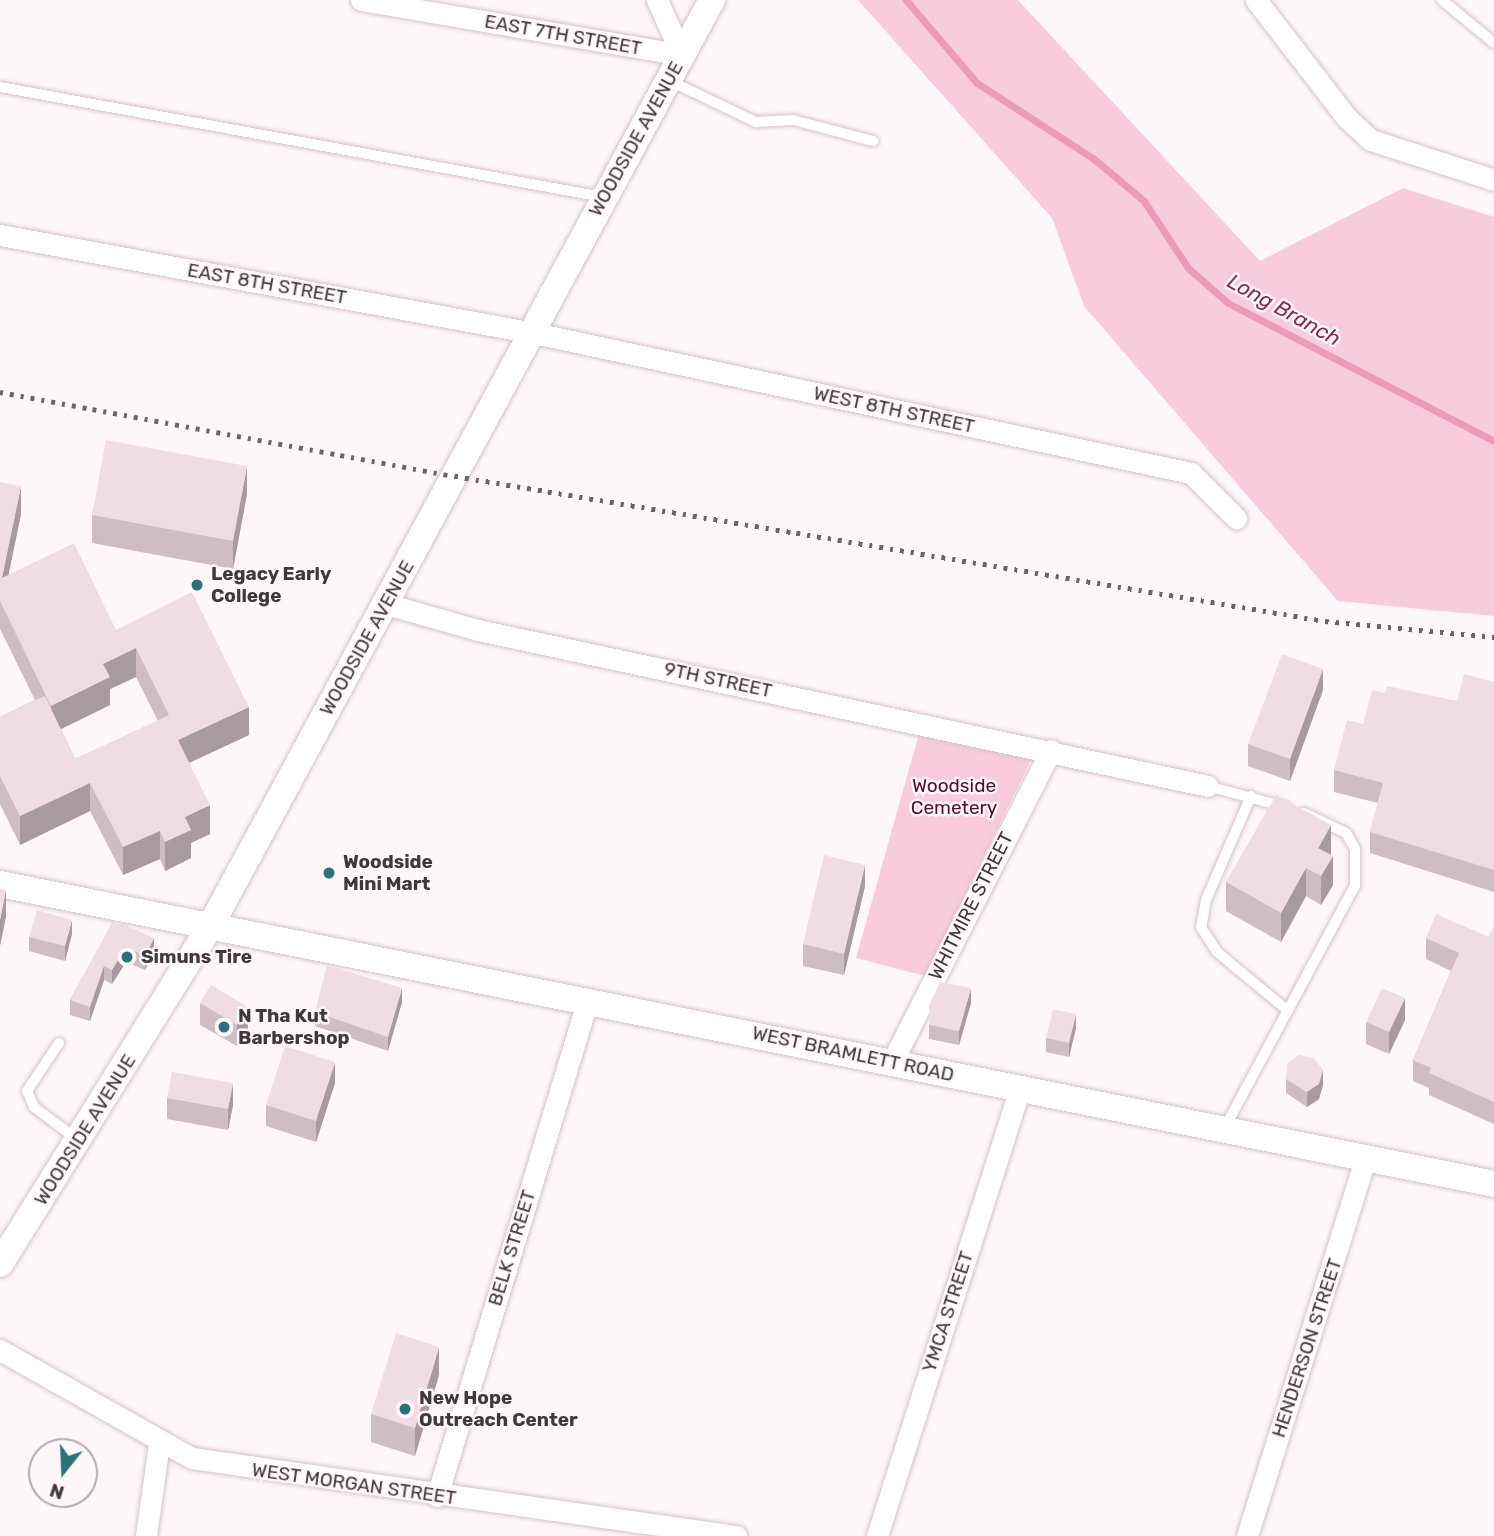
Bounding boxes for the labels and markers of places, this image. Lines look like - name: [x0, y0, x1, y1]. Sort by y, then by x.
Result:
- place label: Legacy Early College: [211, 563, 332, 607]
- marker: Legacy Early College: [189, 577, 205, 593]
- place label: Woodside Mini Mart: [343, 851, 433, 895]
- marker: Woodside Mini Mart: [321, 865, 337, 881]
- place label: Simuns Tire: [141, 946, 252, 968]
- marker: Simuns Tire: [119, 949, 135, 965]
- place label: N Tha Kut Barbershop: [238, 1005, 350, 1049]
- marker: N Tha Kut Barbershop: [216, 1019, 232, 1035]
- place label: New Hope Outreach Center: [419, 1387, 578, 1431]
- marker: New Hope Outreach Center: [397, 1401, 413, 1417]

